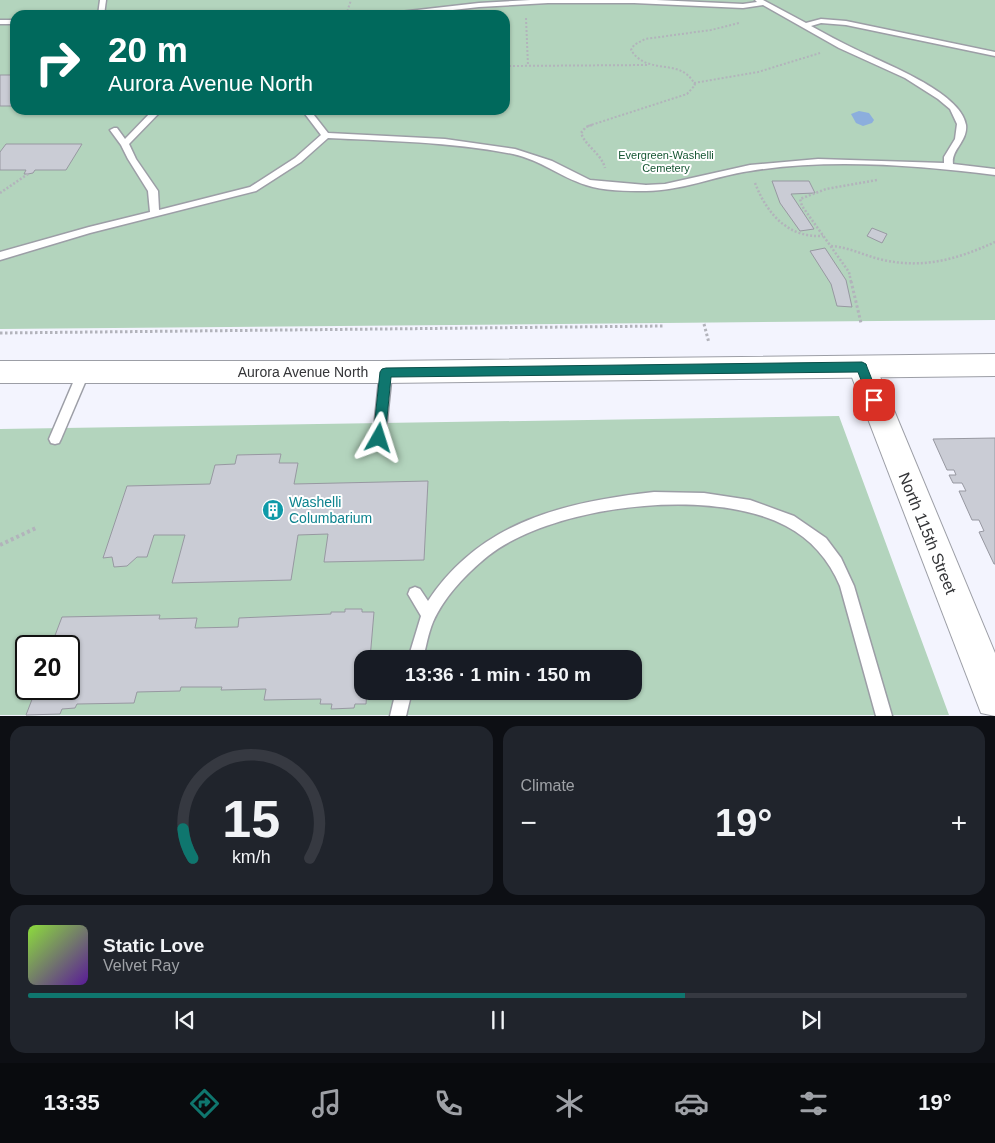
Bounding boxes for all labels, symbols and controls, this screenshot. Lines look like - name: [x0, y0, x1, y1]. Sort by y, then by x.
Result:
- icon: right: [25, 30, 90, 95]
- text: 20 m: [108, 30, 188, 69]
- text: Aurora Avenue North: [108, 71, 313, 96]
- park label: Evergreen-Washelli Cemetery: [618, 149, 714, 174]
- street label: Aurora Avenue North: [238, 364, 368, 380]
- pin: [853, 379, 895, 421]
- icon: arrive: [860, 386, 888, 414]
- position arrow: [352, 411, 404, 463]
- street label: North 115th Street: [895, 470, 960, 597]
- place label: Washelli Columbarium: [289, 494, 372, 526]
- building icon: Washelli Columbarium: [261, 498, 285, 522]
- speed limit sign: 20: [15, 635, 80, 700]
- text: 13:36 · 1 min · 150 m: [405, 664, 591, 685]
- text: Climate: [521, 777, 575, 794]
- text: 15: [222, 790, 280, 848]
- text: 19°: [715, 802, 772, 844]
- text: −: [521, 807, 537, 838]
- text: +: [951, 807, 967, 838]
- text: km/h: [232, 847, 271, 867]
- text: Static Love: [103, 935, 204, 956]
- text: Velvet Ray: [103, 957, 179, 974]
- icon: previous: [171, 1006, 199, 1034]
- icon: pause: [484, 1006, 512, 1034]
- icon: next: [797, 1006, 825, 1034]
- icon: directions: [187, 1086, 222, 1121]
- icon: music: [309, 1086, 344, 1121]
- icon: phone: [431, 1086, 466, 1121]
- icon: climate: [552, 1086, 587, 1121]
- icon: car: [674, 1086, 709, 1121]
- icon: filters: [796, 1086, 831, 1121]
- text: 13:35: [43, 1090, 100, 1115]
- text: 19°: [918, 1090, 951, 1115]

